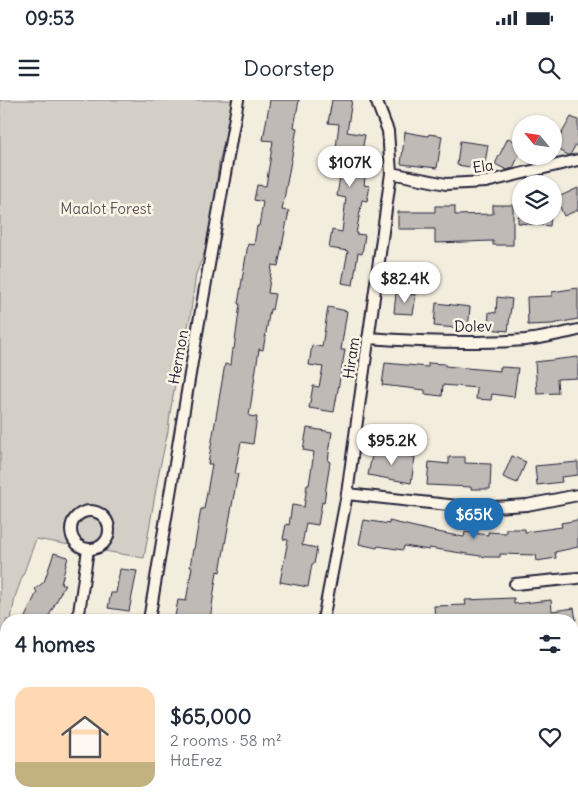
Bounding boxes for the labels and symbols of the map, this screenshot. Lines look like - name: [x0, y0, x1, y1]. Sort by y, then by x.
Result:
- north arrow: [512, 115, 562, 165]
- pin: $107K: [315, 146, 385, 188]
- street label: Ela: [471, 155, 495, 177]
- park label: Maalot Forest: [60, 199, 152, 218]
- pin: $82.4K: [364, 262, 446, 304]
- street label: Dolev: [454, 316, 492, 336]
- street label: Hermon: [164, 328, 192, 386]
- street label: Hiram: [339, 336, 363, 380]
- pin: $95.2K: [351, 424, 433, 466]
- pin: $65K: [444, 498, 504, 540]

